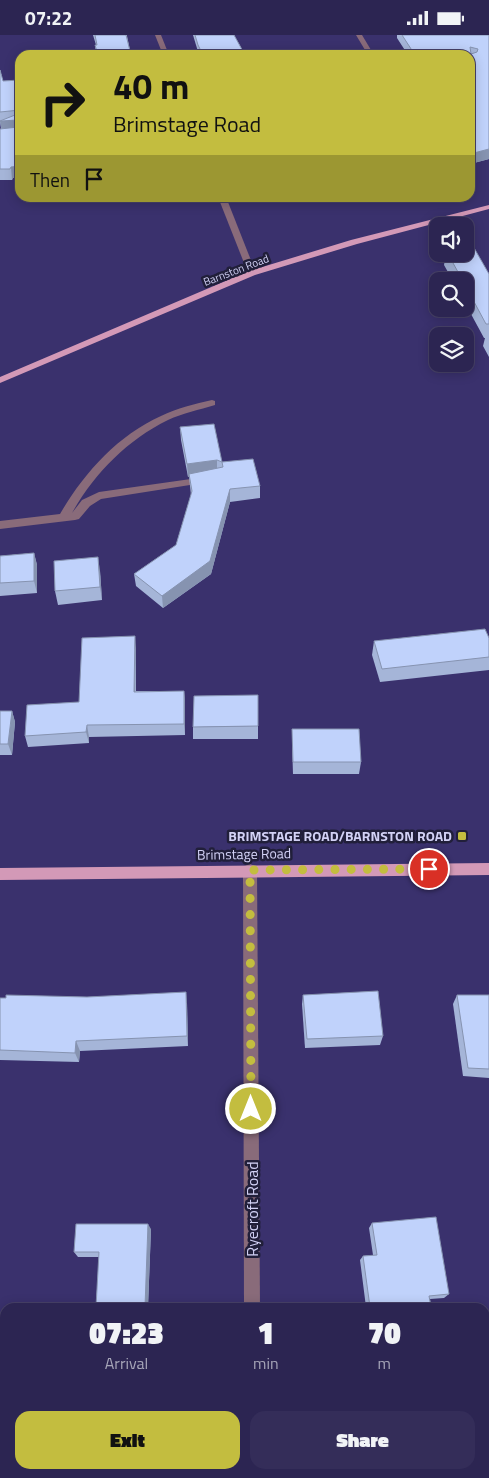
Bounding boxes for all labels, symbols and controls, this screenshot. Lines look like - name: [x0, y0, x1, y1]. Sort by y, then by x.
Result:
- text: 07:22: [25, 3, 72, 32]
- text: 40 m: [113, 59, 189, 113]
- icon: right: [30, 70, 95, 135]
- text: Brimstage Road: [113, 107, 261, 141]
- text: Then: [30, 165, 70, 194]
- icon: arrive: [80, 165, 108, 193]
- map controls: [429, 217, 474, 372]
- button: sound: [429, 217, 474, 262]
- street label: Barnston Road: [201, 250, 271, 290]
- button: search: [429, 272, 474, 317]
- button: layers: [429, 327, 474, 372]
- place label: BRIMSTAGE ROAD/BARNSTON ROAD: [228, 825, 452, 846]
- marker: BRIMSTAGE ROAD/BARNSTON ROAD: [456, 830, 468, 842]
- street label: Brimstage Road: [197, 842, 291, 865]
- pin: [408, 848, 450, 890]
- icon: arrive: [415, 855, 443, 883]
- position arrow: [224, 1082, 276, 1134]
- street label: Ryecroft Road: [240, 1161, 264, 1257]
- text: 07:23: [89, 1310, 164, 1356]
- text: 1: [258, 1310, 274, 1356]
- text: 70: [368, 1310, 401, 1356]
- text: Arrival: [105, 1351, 148, 1375]
- text: min: [253, 1351, 279, 1375]
- text: m: [378, 1351, 391, 1375]
- button: Exit: [15, 1411, 240, 1469]
- button: Share: [250, 1411, 475, 1469]

